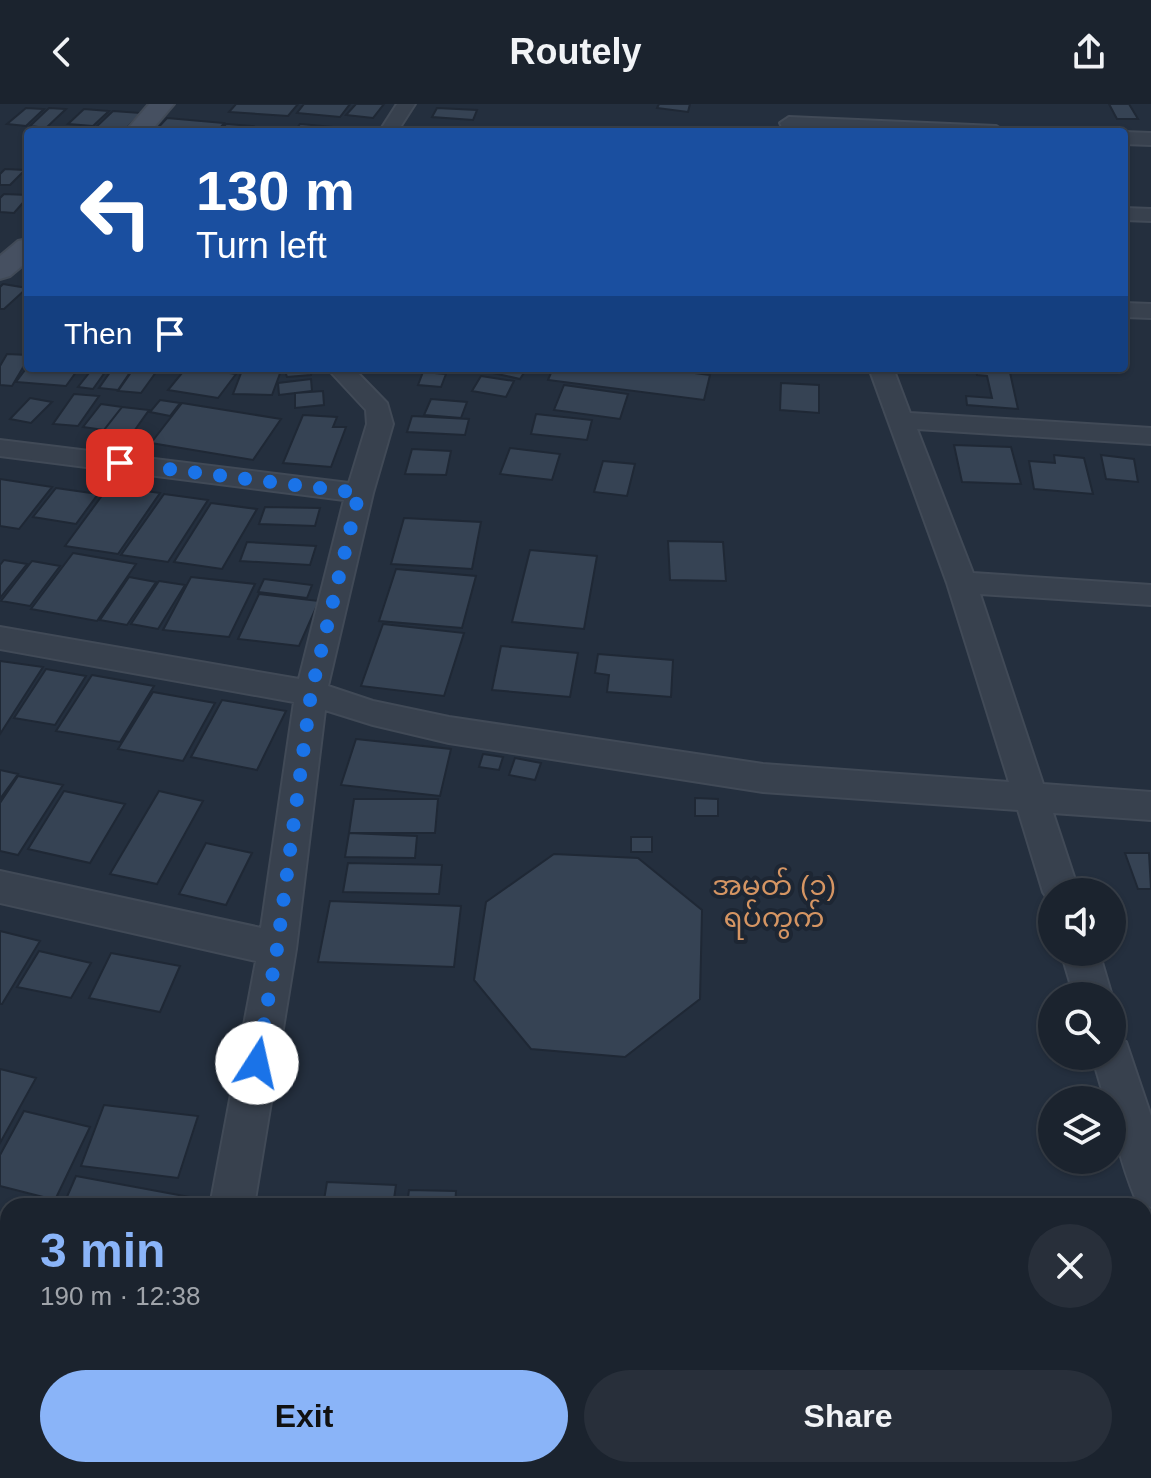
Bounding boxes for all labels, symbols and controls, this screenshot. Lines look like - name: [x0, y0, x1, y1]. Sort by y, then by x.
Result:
- icon: back: [40, 30, 84, 74]
- icon: share: [1067, 30, 1111, 74]
- text: Routely: [509, 31, 642, 72]
- text: 130 m: [196, 159, 355, 222]
- icon: left: [64, 160, 168, 264]
- text: Turn left: [196, 225, 327, 266]
- icon: arrive: [148, 312, 192, 356]
- text: Then: [64, 317, 132, 350]
- pin: [86, 429, 154, 497]
- icon: arrive: [98, 441, 142, 485]
- district label: အမှတ် (၁) ရပ်ကွက်: [712, 867, 836, 940]
- map controls: [1038, 878, 1126, 1174]
- button: sound: [1038, 878, 1126, 966]
- button: search: [1038, 982, 1126, 1070]
- position arrow: [215, 1021, 299, 1105]
- button: layers: [1038, 1086, 1126, 1174]
- text: 3 min: [40, 1224, 165, 1277]
- button: close: [1028, 1224, 1112, 1308]
- text: 190 m · 12:38: [40, 1281, 200, 1311]
- button: Exit: [40, 1370, 568, 1462]
- button: Share: [584, 1370, 1112, 1462]

